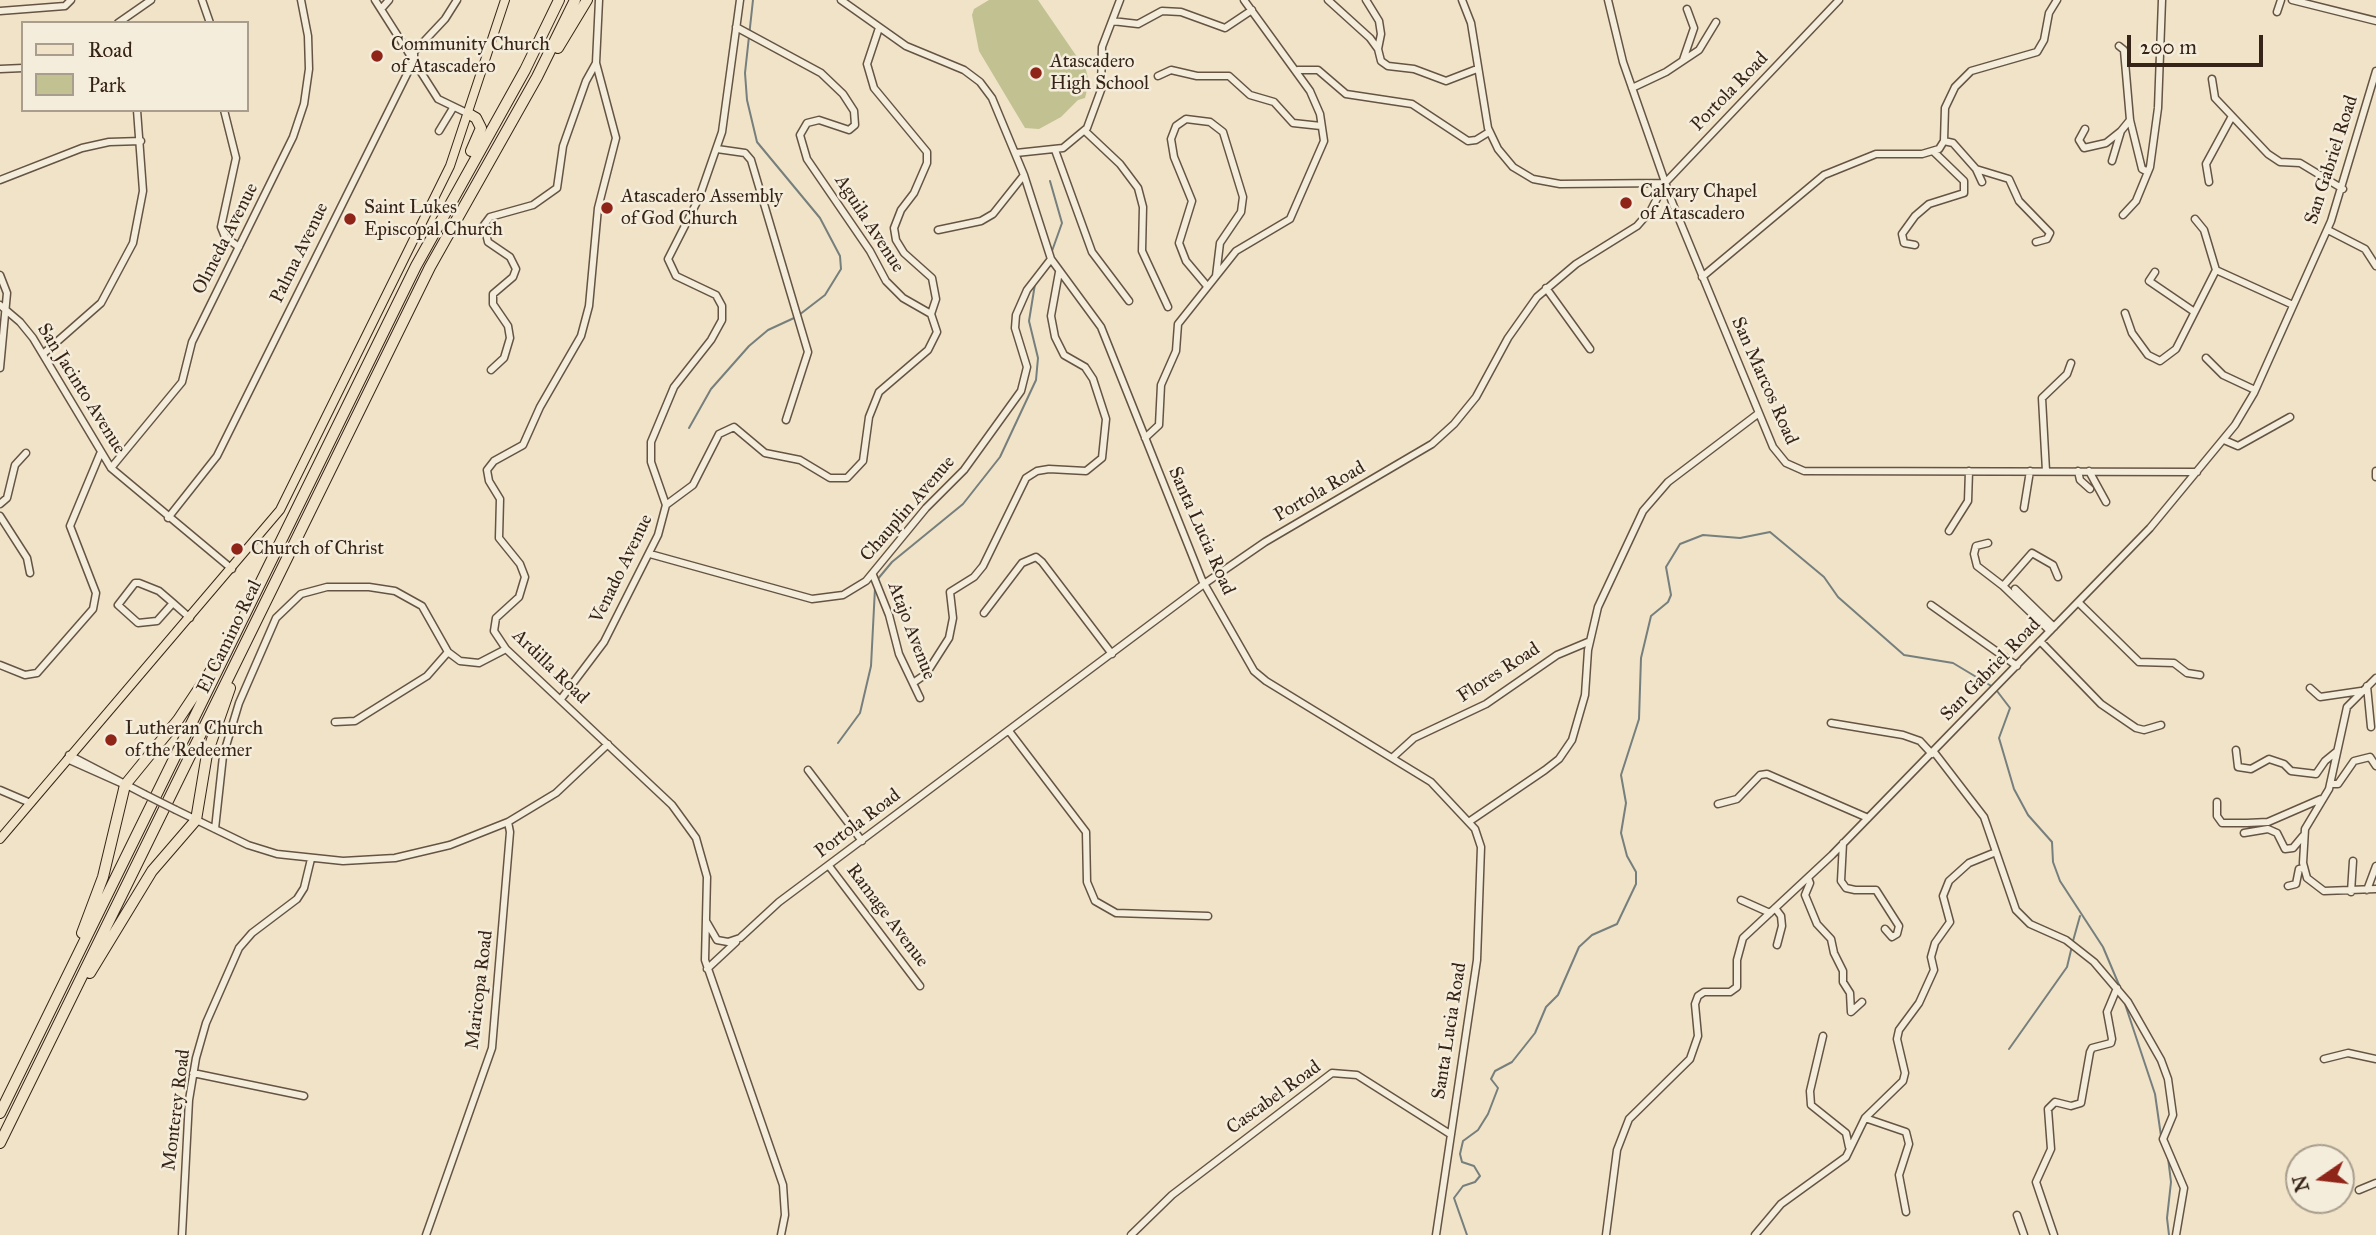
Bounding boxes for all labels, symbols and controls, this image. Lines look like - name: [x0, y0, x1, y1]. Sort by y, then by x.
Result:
- legend: [21, 21, 248, 112]
- scale bar: [2131, 21, 2268, 65]
- place label: Community Church of Atascadero: [391, 34, 550, 78]
- text: 200 m: [2140, 34, 2197, 60]
- text: Road: [88, 37, 133, 63]
- marker: Community Church of Atascadero: [369, 48, 385, 64]
- street label: Portola Road: [1687, 48, 1773, 136]
- place label: Atascadero High School: [1050, 51, 1149, 95]
- marker: Atascadero High School: [1028, 65, 1044, 81]
- text: Park: [88, 72, 126, 98]
- street label: San Gabriel Road: [2300, 93, 2364, 227]
- street label: Aguila Avenue: [829, 171, 909, 277]
- street label: Olmeda Avenue: [188, 179, 264, 299]
- place label: Calvary Chapel of Atascadero: [1640, 181, 1757, 225]
- place label: Atascadero Assembly of God Church: [621, 186, 783, 230]
- marker: Calvary Chapel of Atascadero: [1618, 195, 1634, 211]
- place label: Saint Lukes Episcopal Church: [364, 197, 503, 241]
- street label: Palma Avenue: [266, 199, 334, 307]
- marker: Atascadero Assembly of God Church: [599, 200, 615, 216]
- marker: Saint Lukes Episcopal Church: [342, 211, 358, 227]
- street label: San Marcos Road: [1726, 314, 1802, 448]
- street label: San Jacinto Avenue: [32, 320, 130, 458]
- street label: Chauplin Avenue: [856, 451, 960, 567]
- street label: Portola Road: [1270, 457, 1370, 527]
- street label: Santa Lucia Road: [1163, 463, 1239, 599]
- street label: Venado Avenue: [586, 511, 658, 627]
- place label: Church of Christ: [251, 538, 384, 560]
- marker: Church of Christ: [229, 541, 245, 557]
- street label: El Camino Real: [193, 577, 267, 697]
- street label: Atajo Avenue: [882, 579, 940, 683]
- street label: San Gabriel Road: [1936, 614, 2046, 726]
- street label: Ardilla Road: [507, 625, 593, 709]
- street label: Flores Road: [1454, 638, 1544, 708]
- place label: Lutheran Church of the Redeemer: [125, 718, 263, 762]
- marker: Lutheran Church of the Redeemer: [103, 732, 119, 748]
- street label: Portola Road: [811, 784, 905, 864]
- street label: Ramage Avenue: [841, 860, 933, 972]
- street label: Maricopa Road: [461, 929, 499, 1051]
- street label: Santa Lucia Road: [1428, 961, 1472, 1101]
- street label: Monterey Road: [158, 1048, 196, 1172]
- street label: Cascabel Road: [1222, 1056, 1326, 1140]
- north arrow: [2285, 1144, 2355, 1214]
- text: N: [2288, 1173, 2314, 1194]

